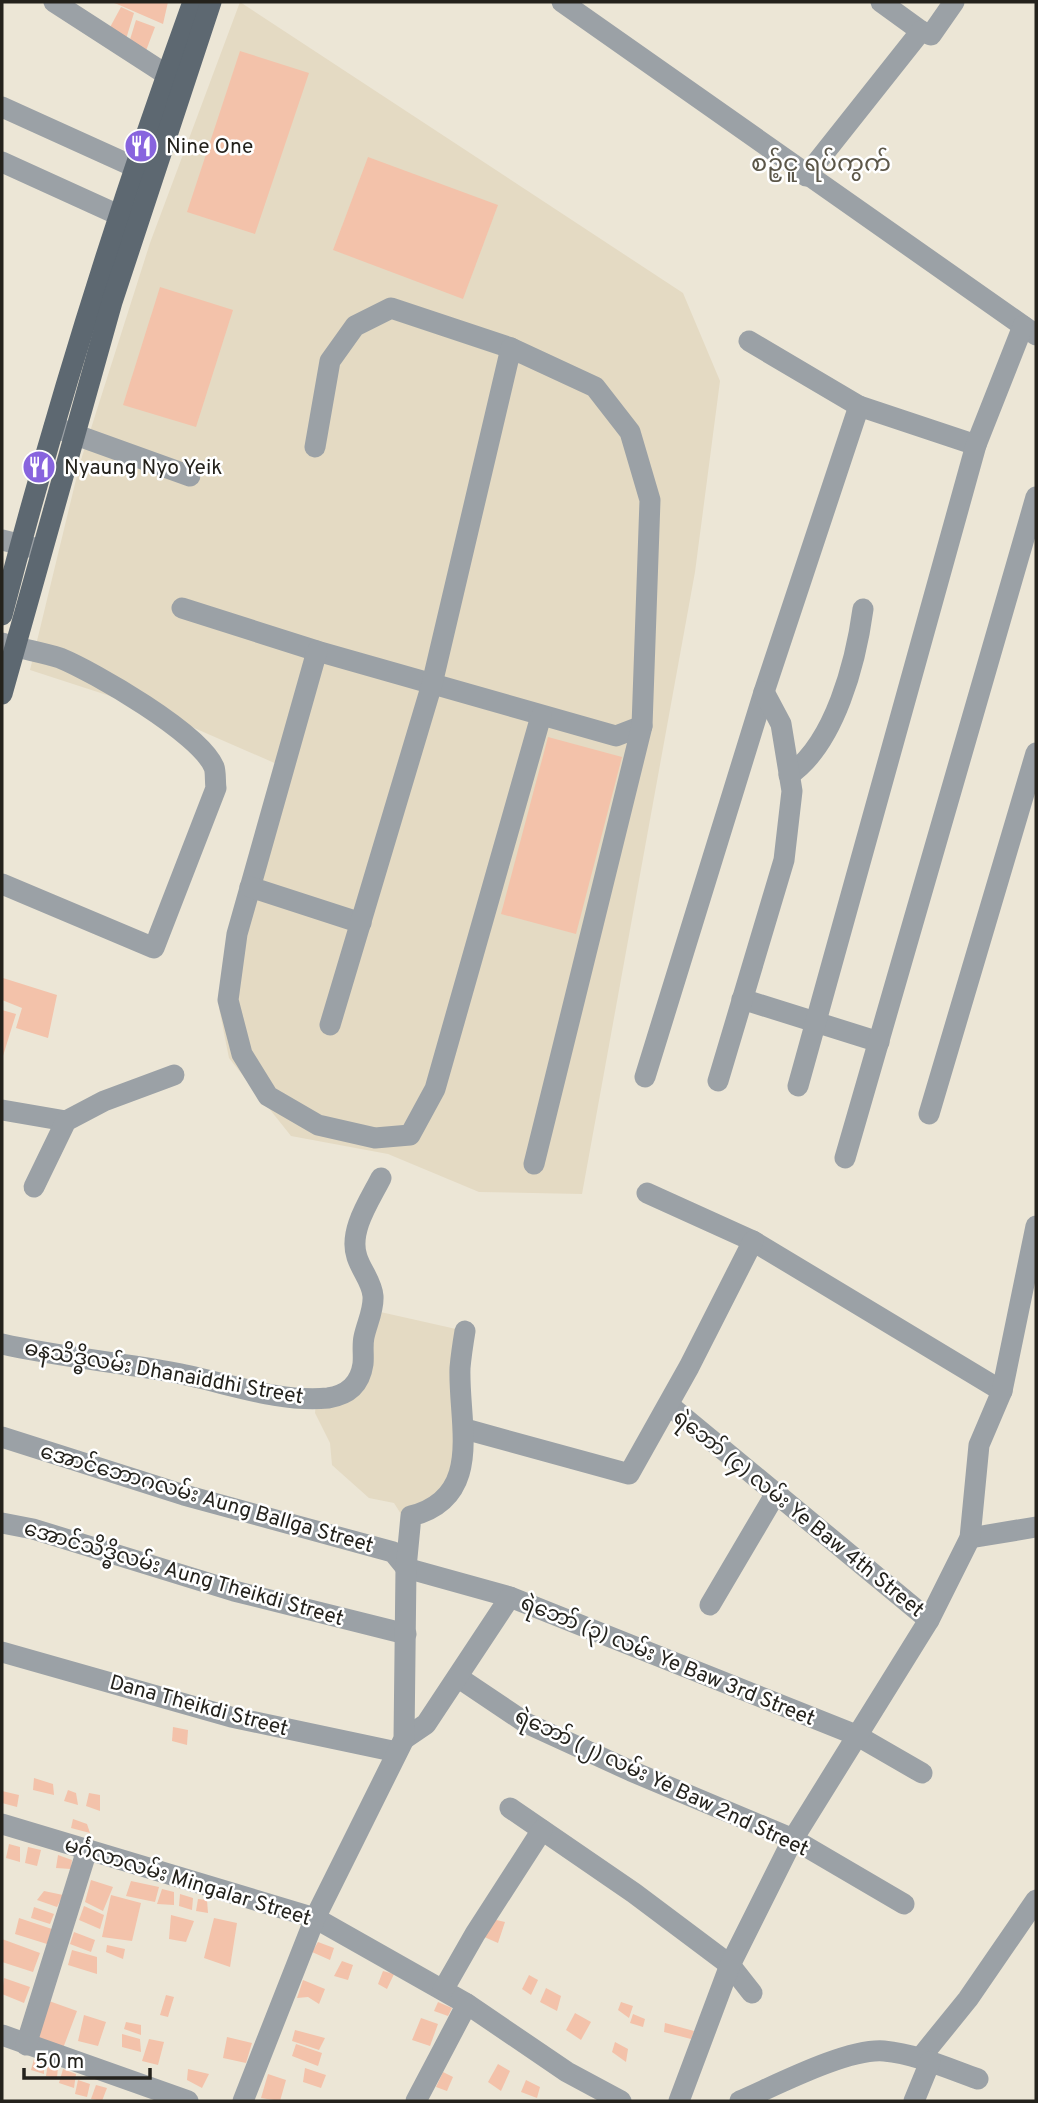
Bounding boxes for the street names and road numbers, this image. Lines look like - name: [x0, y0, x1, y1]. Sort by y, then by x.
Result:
- street label: ဓနသိဒ္ဓိလမ်း Dhanaiddhi Street: [22, 1332, 306, 1414]
- street label: ရဲဘော် (၄) လမ်း Ye Baw 4th Street: [666, 1401, 932, 1625]
- street label: အောင်ဘောဂလမ်း Aung Ballga Street: [37, 1435, 378, 1560]
- street label: အောင်သိဒ္ဓိလမ်း Aung Theikdi Street: [20, 1512, 348, 1635]
- street label: ရဲဘော် (၃) လမ်း Ye Baw 3rd Street: [515, 1586, 820, 1735]
- street label: Dana Theikdi Street: [106, 1670, 291, 1743]
- street label: ရဲဘော် (၂) လမ်း Ye Baw 2nd Street: [509, 1700, 814, 1865]
- street label: မင်္ဂလာလမ်း Mingalar Street: [61, 1828, 315, 1933]

